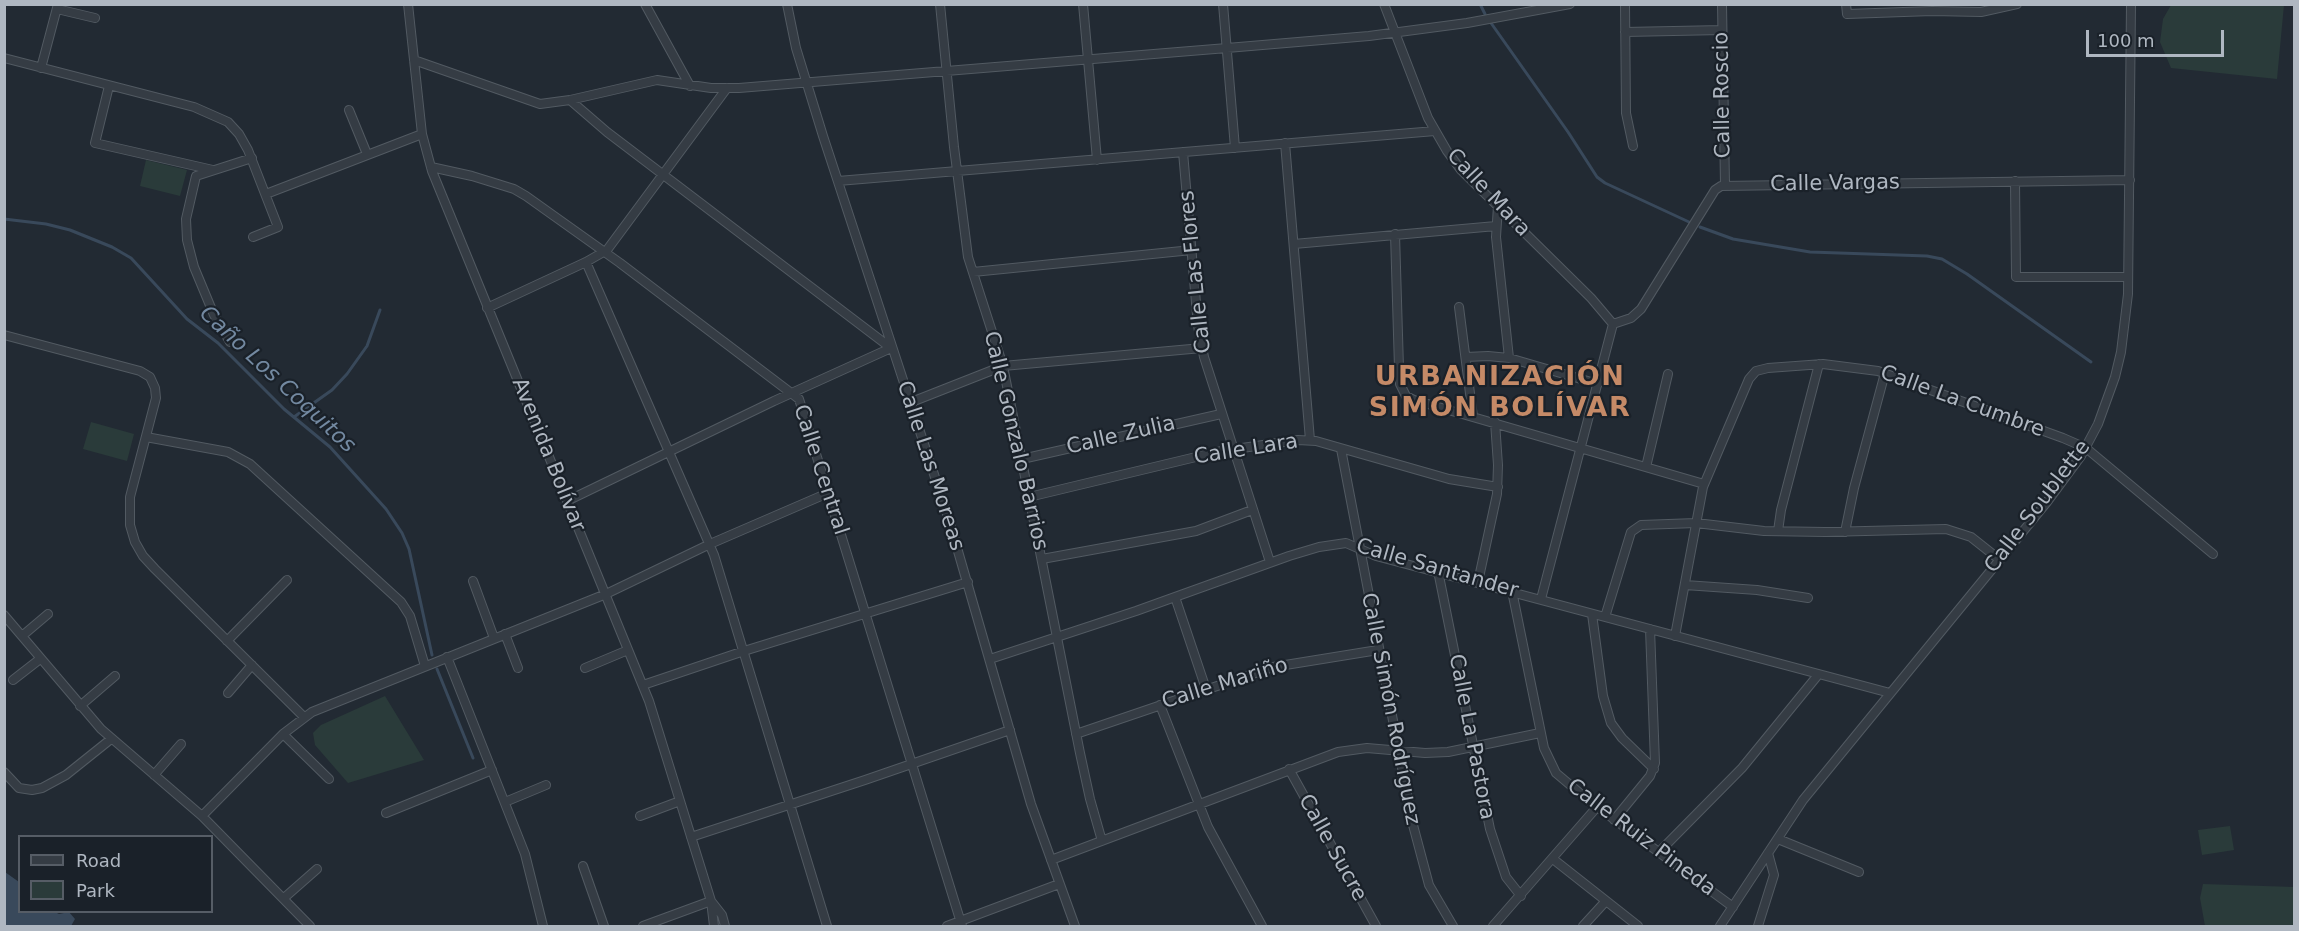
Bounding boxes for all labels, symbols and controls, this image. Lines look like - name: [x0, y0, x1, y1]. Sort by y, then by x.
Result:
- scale bar: [2089, 18, 2227, 56]
- text: 100 m: [2097, 30, 2155, 51]
- street label: Calle Roscio: [1709, 32, 1737, 158]
- street label: Calle Mara: [1441, 144, 1535, 242]
- street label: Calle Vargas: [1770, 170, 1900, 198]
- street label: Calle Las Flores: [1175, 189, 1217, 355]
- water label: Caño Los Coquitos: [193, 301, 361, 459]
- street label: Calle Gonzalo Barrios: [977, 329, 1053, 553]
- street label: Calle La Cumbre: [1876, 361, 2048, 443]
- district label: URBANIZACIÓN SIMÓN BOLÍVAR: [1369, 362, 1631, 425]
- street label: Avenida Bolívar: [506, 375, 590, 535]
- street label: Calle Las Moreas: [891, 378, 969, 554]
- street label: Calle Central: [787, 402, 853, 538]
- street label: Calle Zulia: [1064, 411, 1178, 461]
- street label: Calle Lara: [1192, 429, 1300, 471]
- street label: Calle Soublette: [1980, 436, 2096, 578]
- street label: Calle Santander: [1353, 534, 1521, 604]
- street label: Calle Simón Rodríguez: [1355, 591, 1425, 827]
- street label: Calle La Pastora: [1443, 652, 1499, 822]
- street label: Calle Mariño: [1159, 653, 1291, 715]
- street label: Calle Ruiz Pineda: [1562, 774, 1720, 902]
- street label: Calle Sucre: [1292, 790, 1372, 906]
- legend: [18, 835, 213, 913]
- text: Road: [76, 850, 121, 871]
- text: Park: [76, 880, 115, 901]

